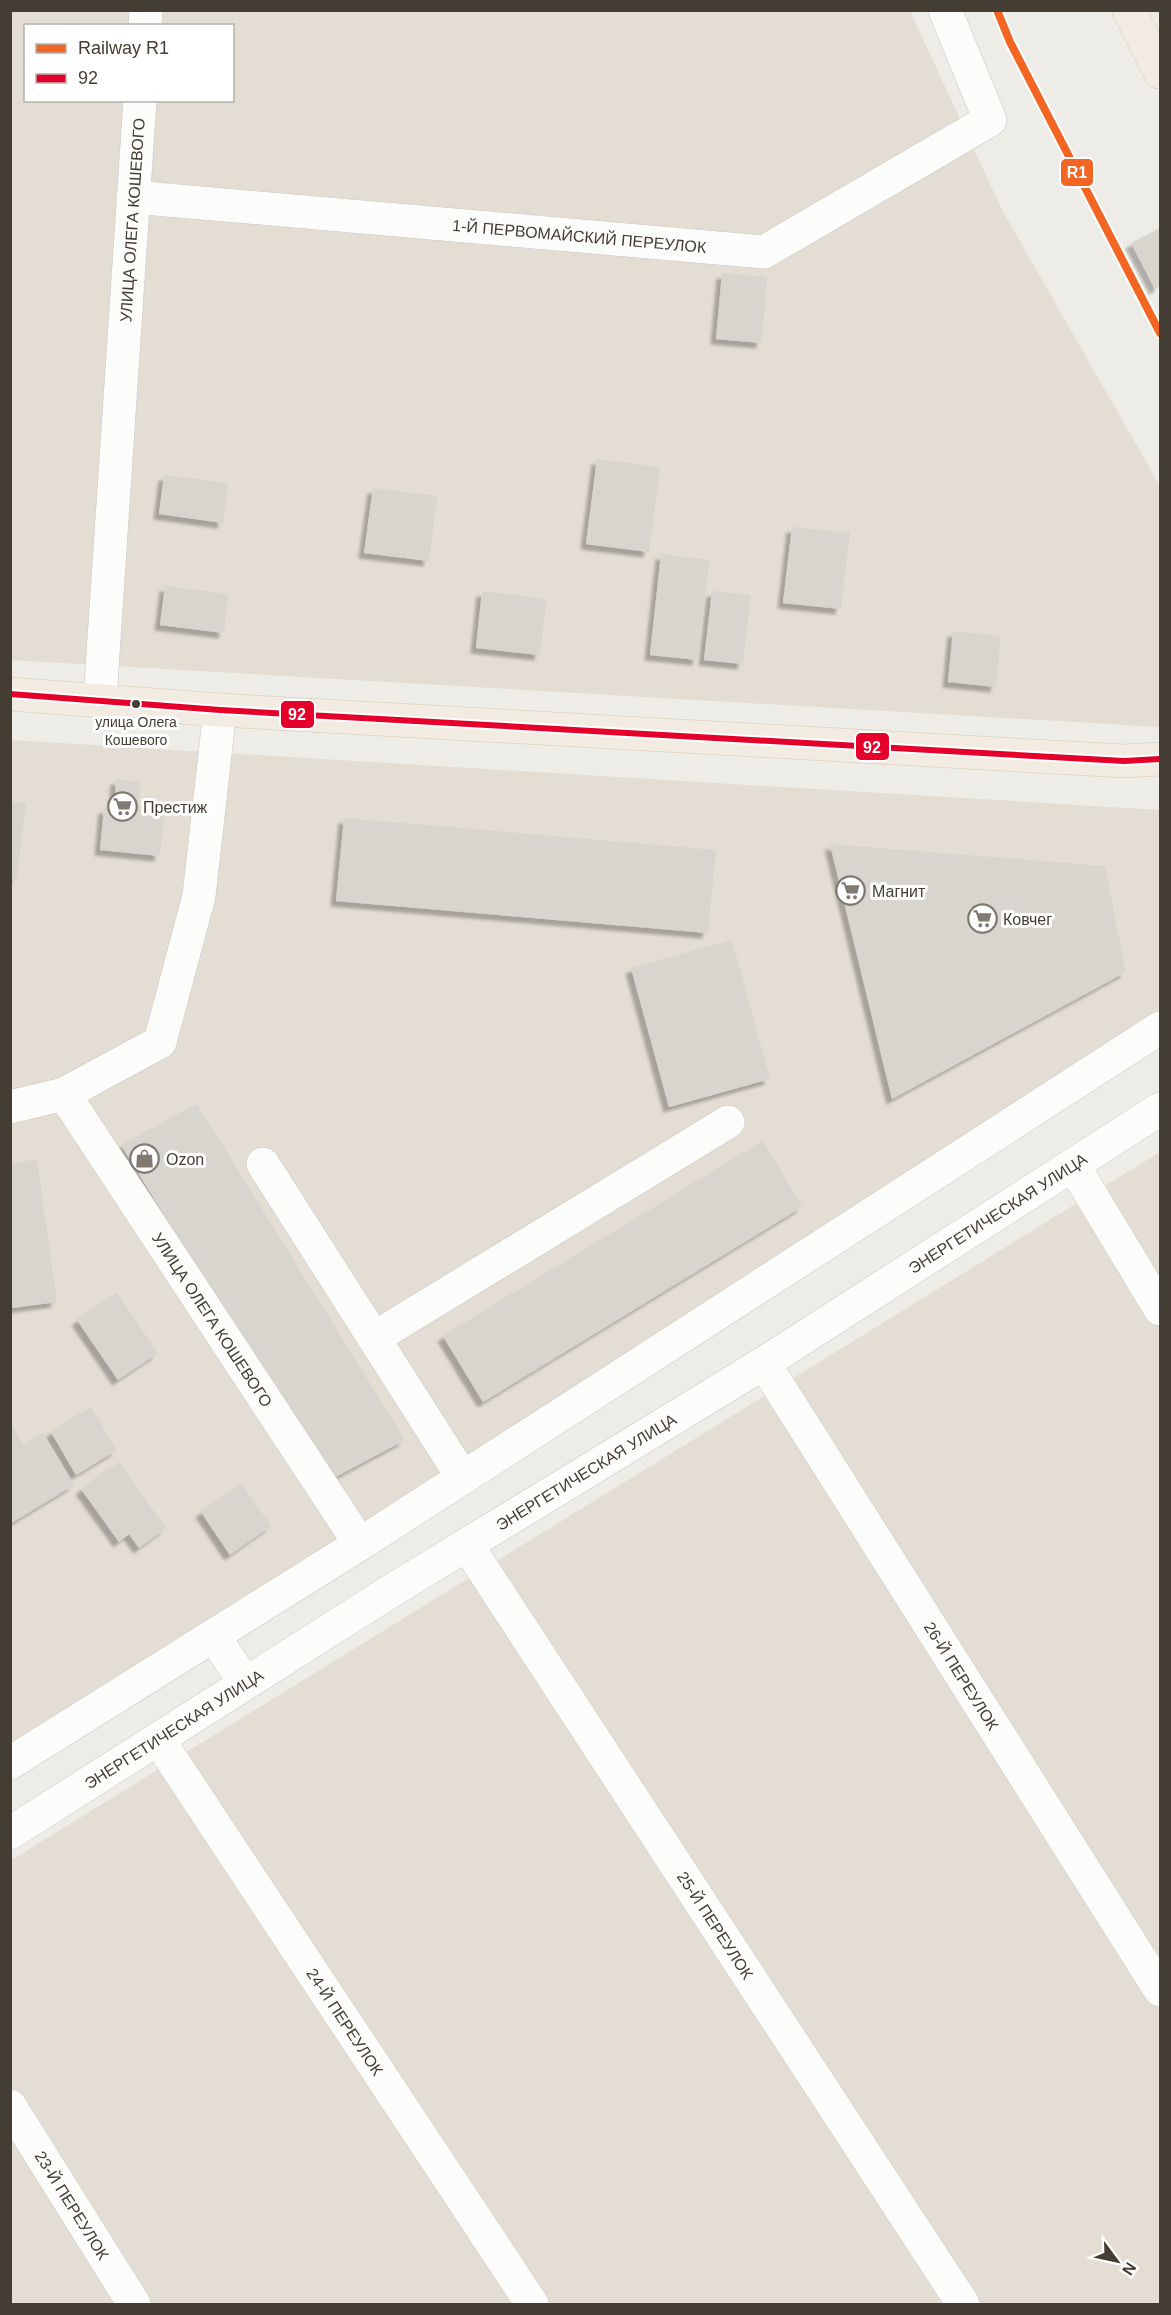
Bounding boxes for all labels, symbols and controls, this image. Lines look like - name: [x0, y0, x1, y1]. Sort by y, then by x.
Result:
- legend: [24, 24, 234, 102]
- text: Railway R1: [78, 38, 169, 58]
- text: 92: [78, 68, 98, 88]
- street label: УЛИЦА ОЛЕГА КОШЕВОГО: [117, 118, 148, 323]
- line badge: R1: [1060, 158, 1094, 187]
- text: R1: [1067, 164, 1087, 181]
- street label: 1-Й ПЕРВОМАЙСКИЙ ПЕРЕУЛОК: [452, 217, 708, 256]
- marker: улица Олега Кошевого: [130, 698, 142, 710]
- line badge: 92: [280, 700, 315, 729]
- text: 92: [288, 706, 306, 723]
- place label: улица Олега Кошевого: [95, 714, 177, 748]
- line badge: 92: [855, 732, 890, 761]
- text: 92: [863, 739, 881, 756]
- supermarket icon: Престиж: [106, 791, 138, 823]
- place label: Престиж: [143, 799, 208, 816]
- supermarket icon: Магнит: [835, 875, 867, 907]
- place label: Магнит: [872, 883, 926, 900]
- supermarket icon: Ковчег: [966, 903, 998, 935]
- place label: Ковчег: [1003, 911, 1052, 928]
- shop icon: Ozon: [129, 1143, 161, 1175]
- street label: ЭНЕРГЕТИЧЕСКАЯ УЛИЦА: [906, 1150, 1090, 1277]
- place label: Ozon: [166, 1151, 204, 1168]
- street label: УЛИЦА ОЛЕГА КОШЕВОГО: [149, 1230, 275, 1410]
- street label: ЭНЕРГЕТИЧЕСКАЯ УЛИЦА: [493, 1410, 680, 1534]
- street label: 26-Й ПЕРЕУЛОК: [921, 1619, 1002, 1734]
- street label: ЭНЕРГЕТИЧЕСКАЯ УЛИЦА: [82, 1666, 267, 1792]
- street label: 25-Й ПЕРЕУЛОК: [674, 1869, 756, 1983]
- street label: 24-Й ПЕРЕУЛОК: [303, 1965, 387, 2079]
- street label: 23-Й ПЕРЕУЛОК: [31, 2148, 112, 2263]
- north arrow: [1087, 2231, 1147, 2291]
- text: N: [1119, 2259, 1139, 2278]

